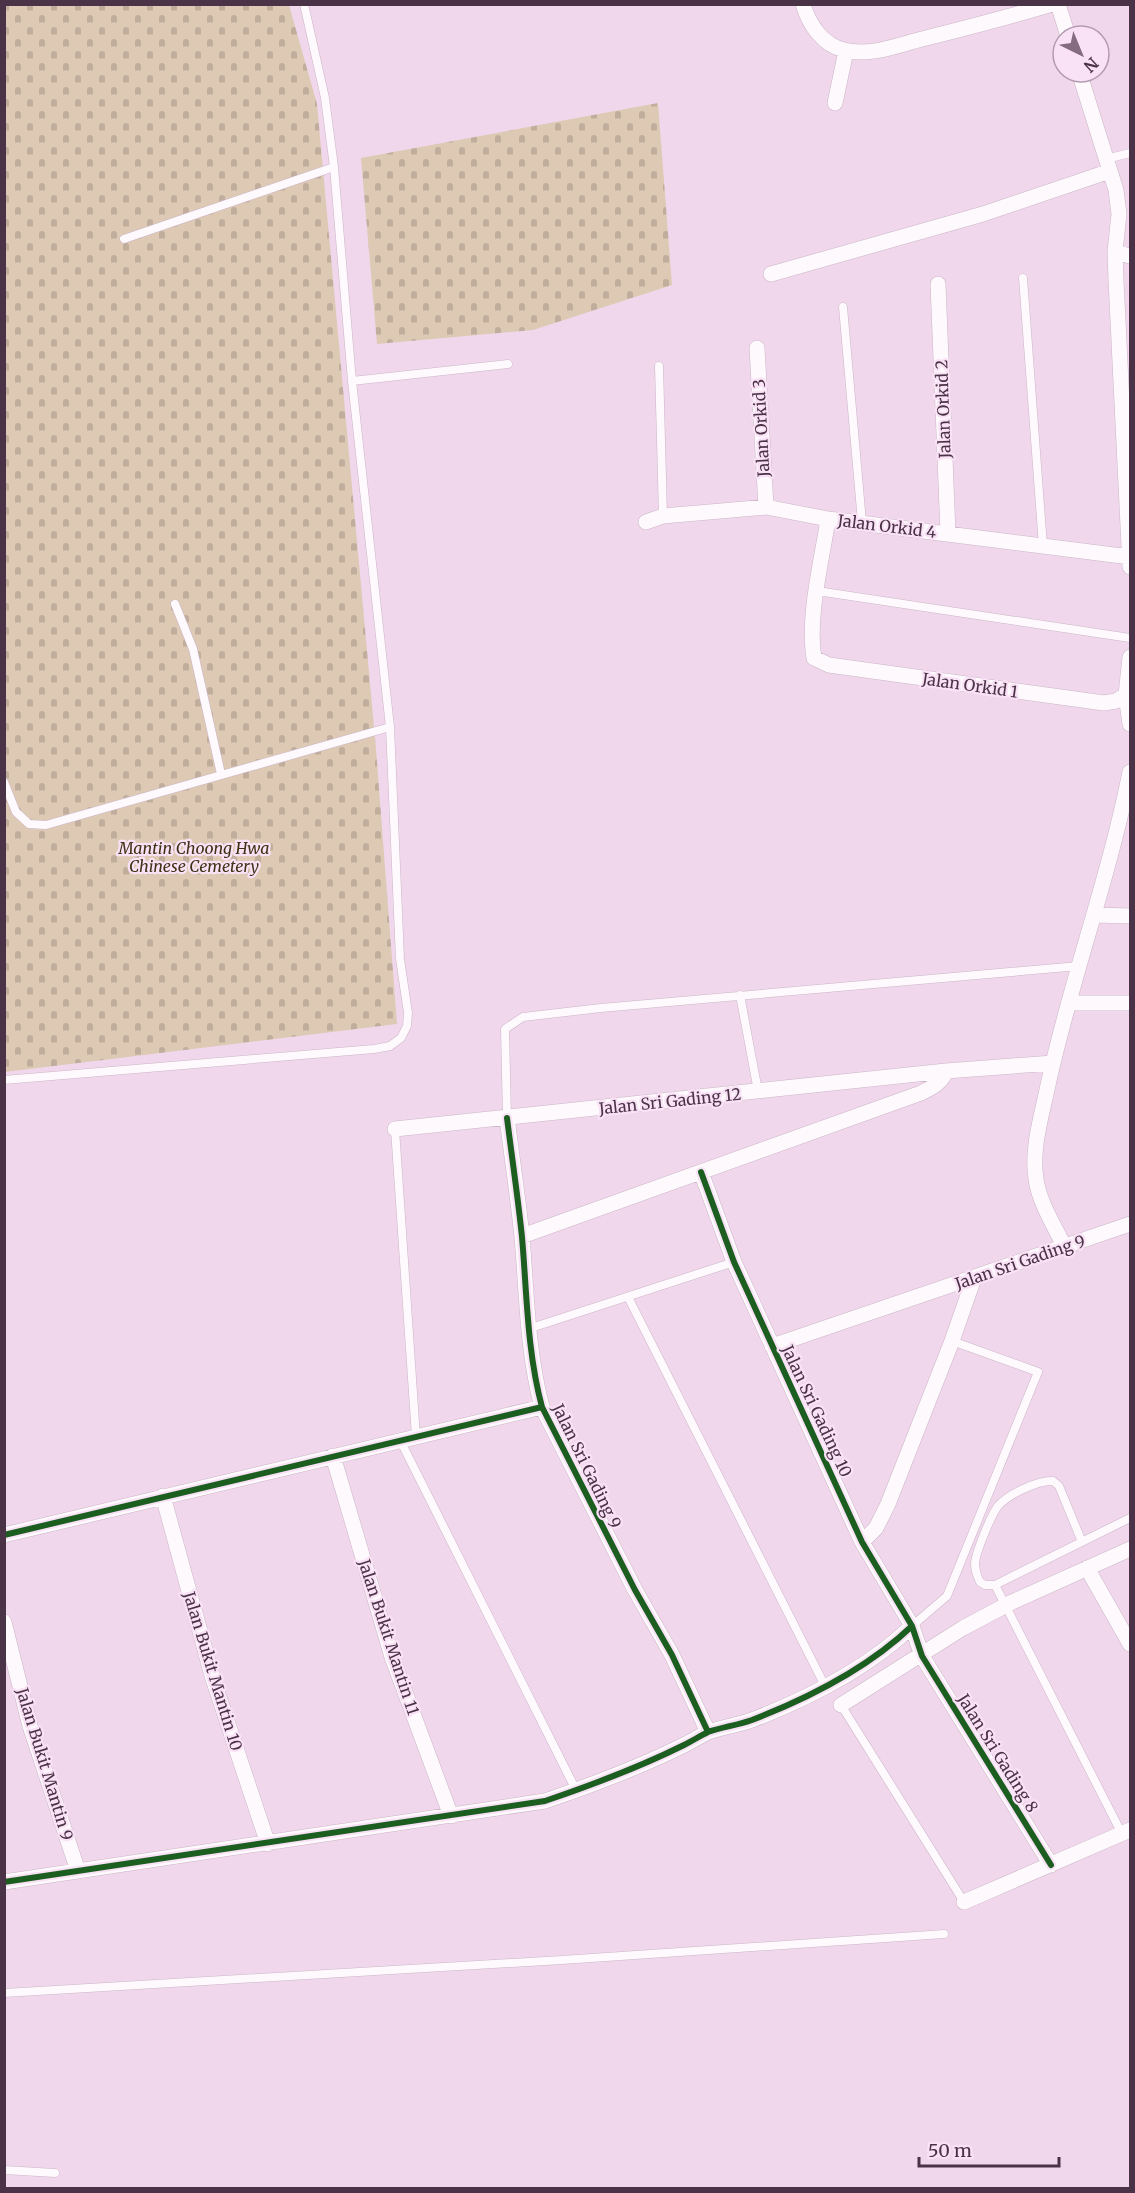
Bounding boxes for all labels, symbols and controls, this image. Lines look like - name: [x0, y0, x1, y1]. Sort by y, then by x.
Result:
- north arrow: [1051, 24, 1111, 84]
- text: N: [1080, 53, 1103, 77]
- street label: Jalan Orkid 2: [931, 359, 955, 460]
- street label: Jalan Orkid 3: [748, 378, 774, 479]
- street label: Jalan Orkid 4: [836, 510, 938, 542]
- street label: Jalan Orkid 1: [920, 668, 1019, 702]
- park label: Mantin Choong Hwa Chinese Cemetery: [118, 838, 270, 876]
- street label: Jalan Sri Gading 12: [597, 1084, 742, 1119]
- street label: Jalan Sri Gading 9: [951, 1230, 1088, 1294]
- street label: Jalan Sri Gading 10: [777, 1341, 856, 1480]
- street label: Jalan Sri Gading 9: [548, 1400, 626, 1532]
- street label: Jalan Bukit Mantin 11: [354, 1556, 424, 1717]
- street label: Jalan Bukit Mantin 10: [179, 1588, 247, 1753]
- street label: Jalan Bukit Mantin 9: [12, 1684, 78, 1843]
- street label: Jalan Sri Gading 8: [953, 1689, 1043, 1816]
- scale bar: [919, 2130, 1058, 2168]
- text: 50 m: [928, 2139, 972, 2162]

